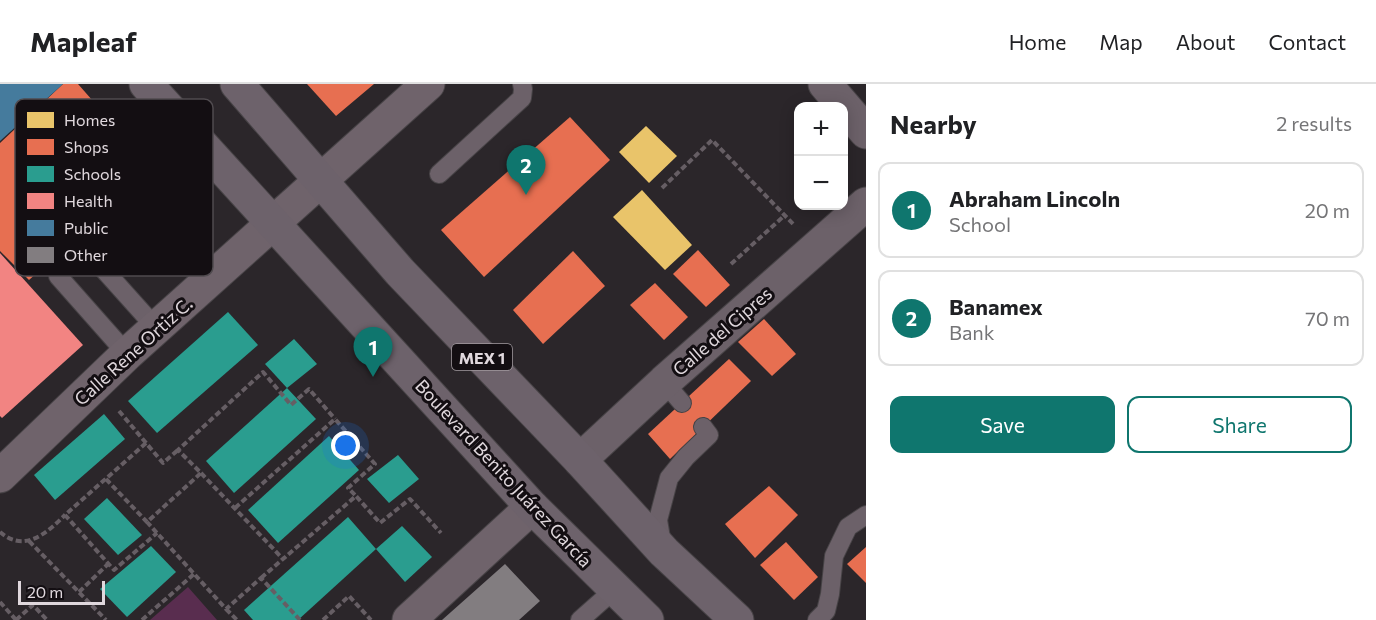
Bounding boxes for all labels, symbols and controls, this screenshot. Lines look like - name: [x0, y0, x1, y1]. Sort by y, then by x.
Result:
- text: Mapleaf: [30, 24, 137, 58]
- text: Home: [1009, 29, 1066, 54]
- text: Map: [1099, 29, 1143, 54]
- text: About: [1176, 29, 1235, 54]
- text: Contact: [1268, 29, 1346, 54]
- legend: [15, 99, 213, 276]
- map controls: [794, 102, 848, 210]
- button: +: [794, 102, 848, 156]
- text: Nearby: [890, 108, 977, 139]
- text: Homes: [64, 110, 115, 129]
- text: 2 results: [1276, 111, 1352, 135]
- text: Shops: [64, 137, 109, 156]
- pin: 2: [506, 146, 546, 195]
- button: −: [794, 156, 848, 210]
- text: Schools: [64, 164, 121, 183]
- text: Abraham Lincoln: [949, 185, 1120, 212]
- text: Health: [64, 191, 113, 210]
- text: 1: [907, 198, 916, 222]
- text: 20 m: [1305, 198, 1350, 222]
- text: School: [949, 212, 1011, 236]
- text: Public: [64, 218, 109, 237]
- text: Other: [64, 245, 108, 264]
- street label: Calle del Cipres: [668, 282, 776, 380]
- street label: Calle Rene Ortiz C.: [70, 292, 196, 410]
- text: Banamex: [949, 293, 1043, 320]
- text: 2: [906, 306, 917, 330]
- text: 70 m: [1305, 306, 1350, 330]
- text: Bank: [949, 320, 995, 344]
- pin: 1: [354, 328, 392, 377]
- road number: MEX 1: [452, 344, 512, 370]
- street label: Boulevard Benito Juárez García: [411, 375, 597, 571]
- button: Save: [890, 396, 1115, 453]
- button: Share: [1127, 396, 1352, 453]
- your location: [331, 431, 360, 460]
- scale bar: [18, 578, 105, 606]
- text: 20 m: [27, 582, 63, 601]

